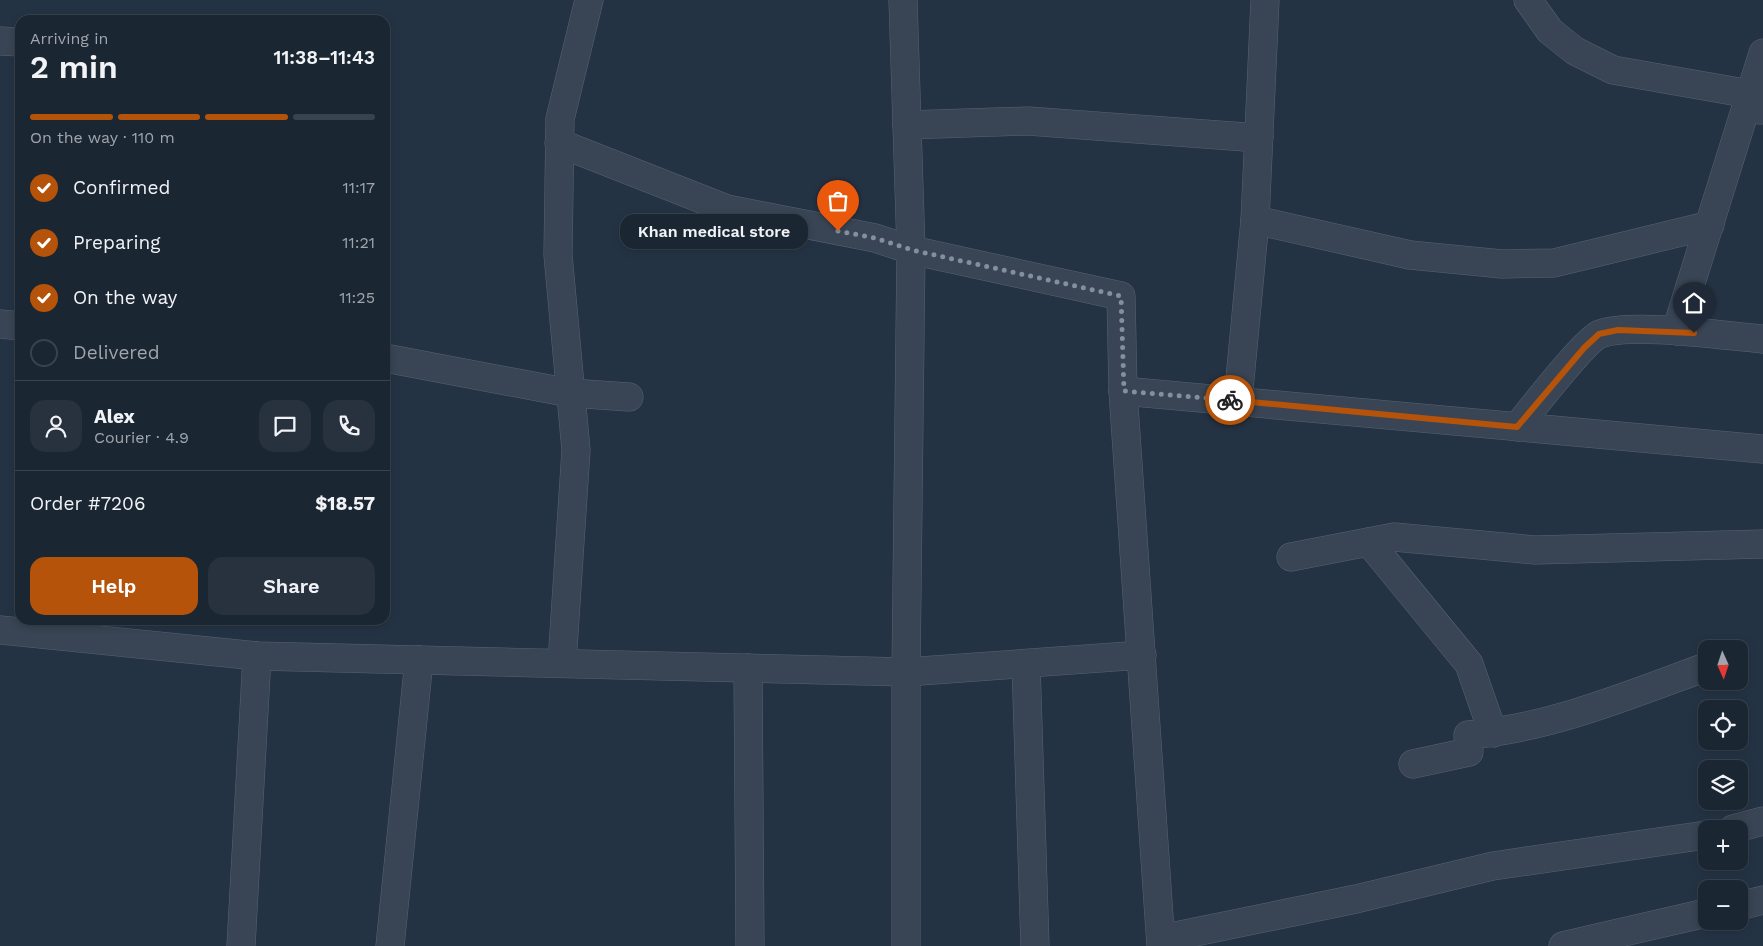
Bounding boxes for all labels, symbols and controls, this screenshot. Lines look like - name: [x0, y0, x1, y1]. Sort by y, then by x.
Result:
- text: Arriving in: [30, 29, 108, 48]
- text: 11:38–11:43: [274, 46, 375, 69]
- text: 2 min: [30, 48, 118, 86]
- text: On the way · 110 m: [30, 128, 175, 147]
- icon: check: [30, 174, 58, 202]
- text: Confirmed: [73, 176, 170, 199]
- text: 11:17: [343, 178, 375, 197]
- pin: [817, 180, 859, 231]
- icon: bag: [824, 187, 852, 215]
- callout: Khan medical store: [620, 214, 808, 248]
- text: Khan medical store: [638, 222, 790, 241]
- icon: check: [30, 229, 58, 257]
- text: Preparing: [73, 231, 160, 254]
- text: 11:21: [342, 233, 375, 252]
- pin: [1673, 282, 1715, 333]
- icon: check: [30, 284, 58, 312]
- text: On the way: [73, 286, 177, 309]
- text: 11:25: [339, 288, 375, 307]
- icon: home: [1680, 289, 1708, 317]
- text: Delivered: [73, 341, 160, 364]
- courier: [1205, 375, 1255, 425]
- icon: bike: [1216, 386, 1244, 414]
- button: person: [30, 400, 82, 452]
- button: chat: [259, 400, 311, 452]
- button: phone: [323, 400, 375, 452]
- text: Alex: [94, 405, 135, 428]
- text: Courier · 4.9: [94, 428, 189, 447]
- text: Order #7206: [30, 492, 145, 515]
- text: $18.57: [315, 492, 375, 515]
- button: Help: [30, 557, 198, 615]
- button: Share: [208, 557, 375, 615]
- north arrow: [1698, 640, 1748, 690]
- map controls: [1698, 640, 1748, 930]
- button: locate: [1698, 700, 1748, 750]
- button: layers: [1698, 760, 1748, 810]
- button: +: [1698, 820, 1748, 870]
- button: −: [1698, 880, 1748, 930]

